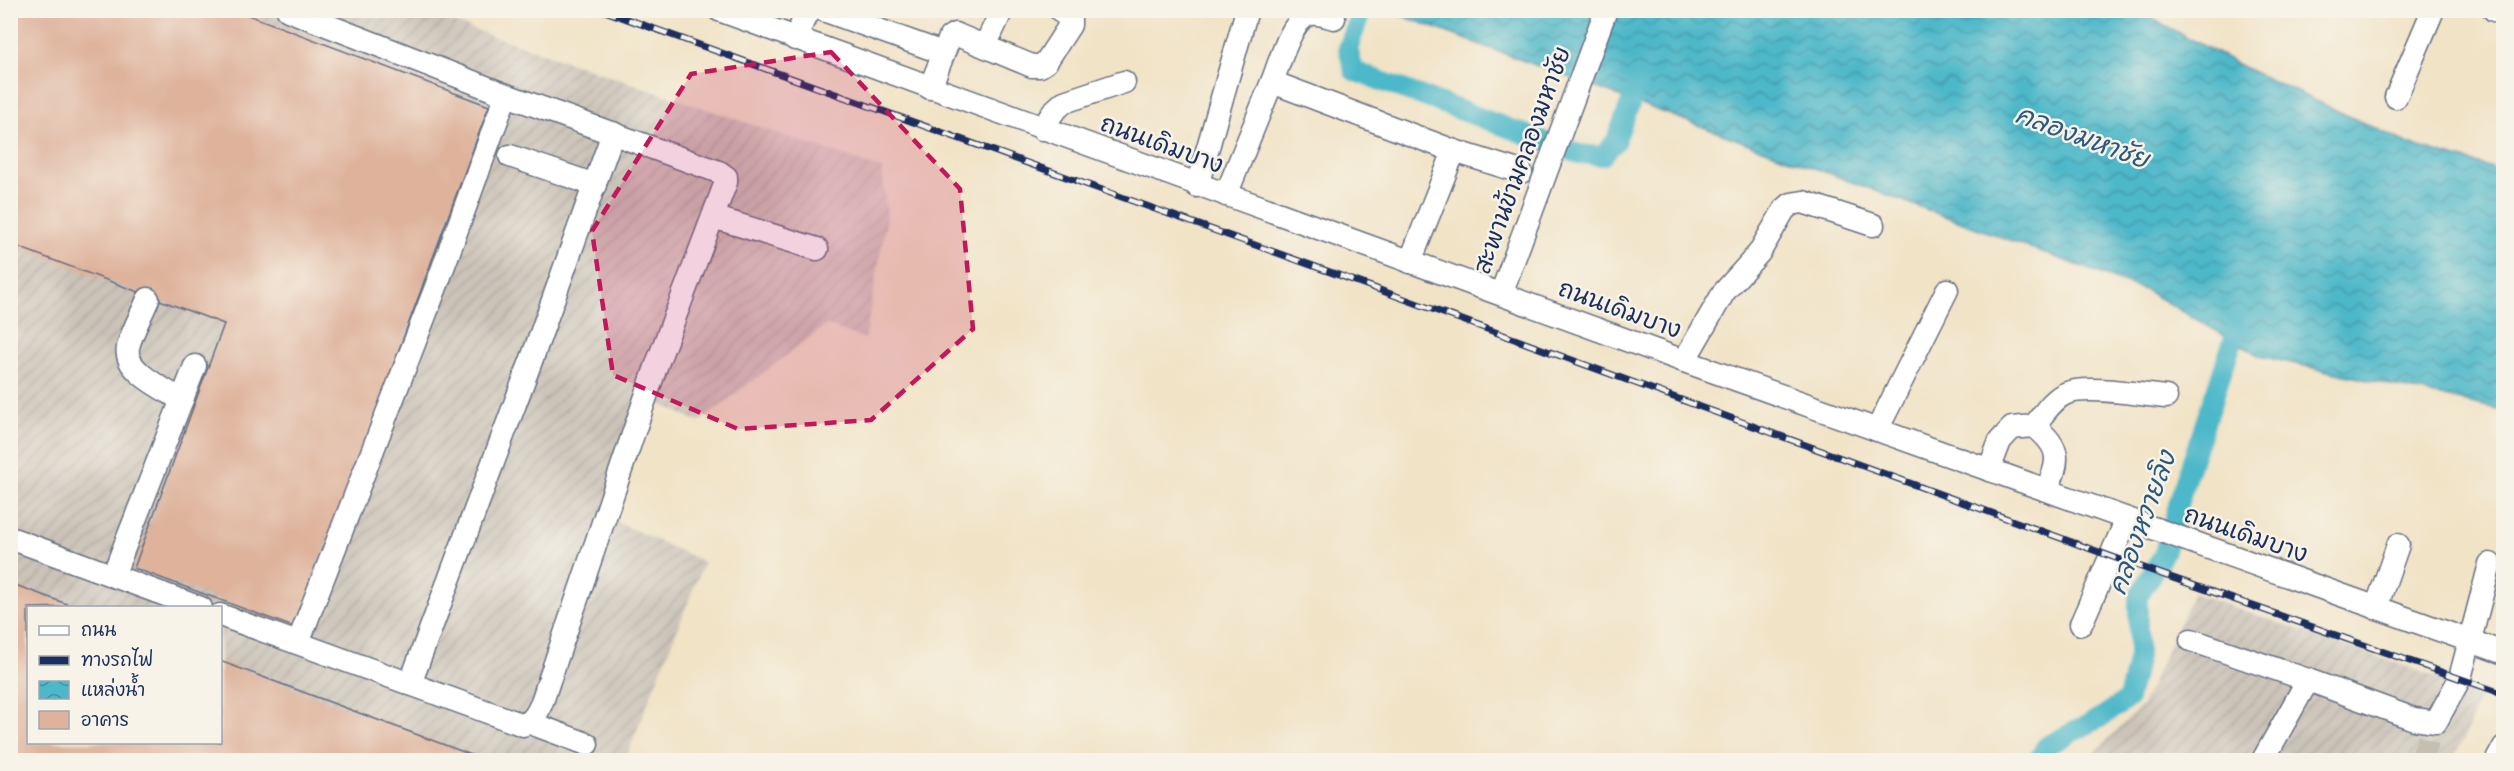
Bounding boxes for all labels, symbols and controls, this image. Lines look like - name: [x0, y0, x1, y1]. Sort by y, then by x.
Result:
- street label: สะพานข้ามคลองมหาชัย: [1467, 42, 1577, 278]
- water label: คลองมหาชัย: [2011, 98, 2155, 177]
- street label: ถนนเดิมบาง: [1096, 108, 1228, 180]
- street label: ถนนเดิมบาง: [1554, 273, 1686, 345]
- water label: คลองหวายลิง: [2101, 445, 2184, 599]
- street label: ถนนเดิมบาง: [2180, 499, 2312, 569]
- legend: [27, 606, 222, 744]
- text: ถนน: [81, 619, 116, 641]
- text: ทางรถไฟ: [81, 647, 153, 671]
- text: แหล่งน้ำ: [81, 673, 145, 701]
- text: อาคาร: [81, 709, 129, 731]

